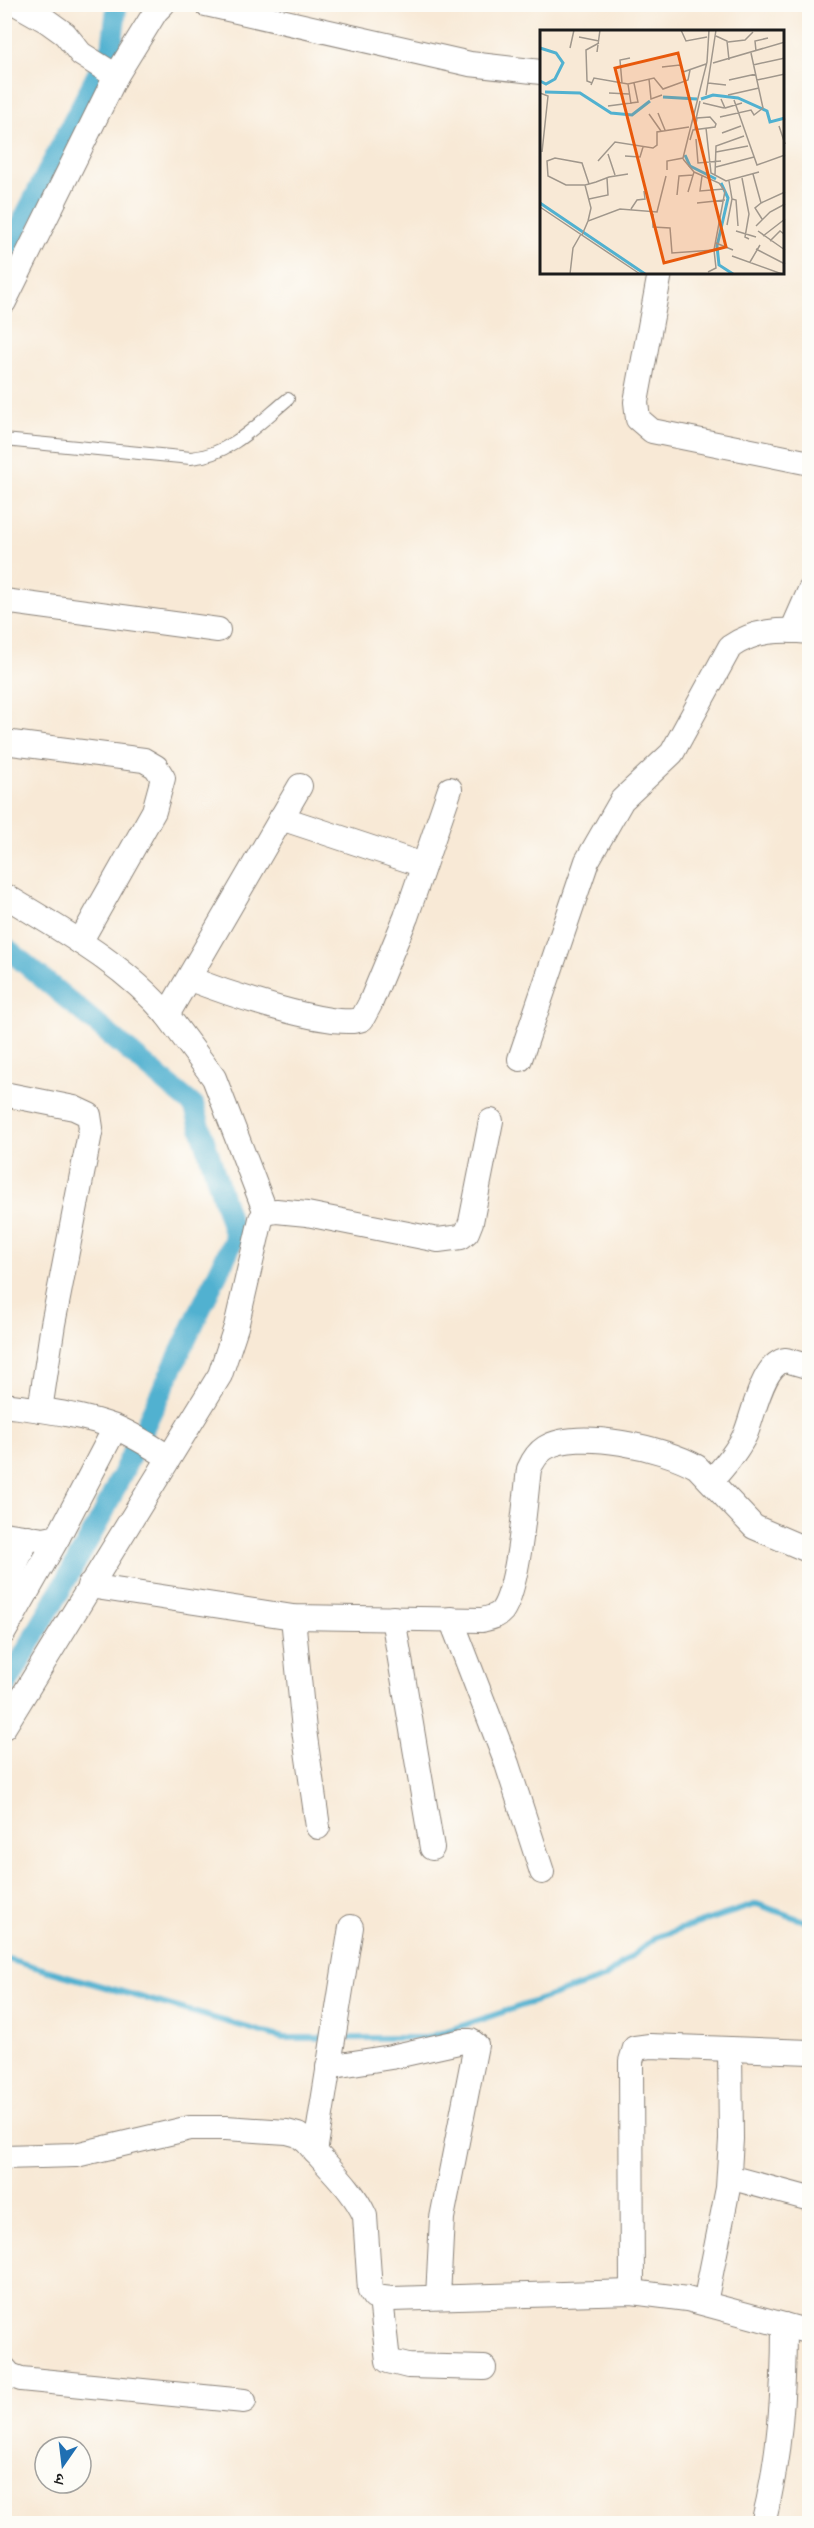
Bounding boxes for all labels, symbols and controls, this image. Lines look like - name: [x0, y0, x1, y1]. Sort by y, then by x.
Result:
- inset map: [540, 30, 784, 274]
- north arrow: [33, 2435, 93, 2495]
- text: उ: [51, 2466, 67, 2490]

